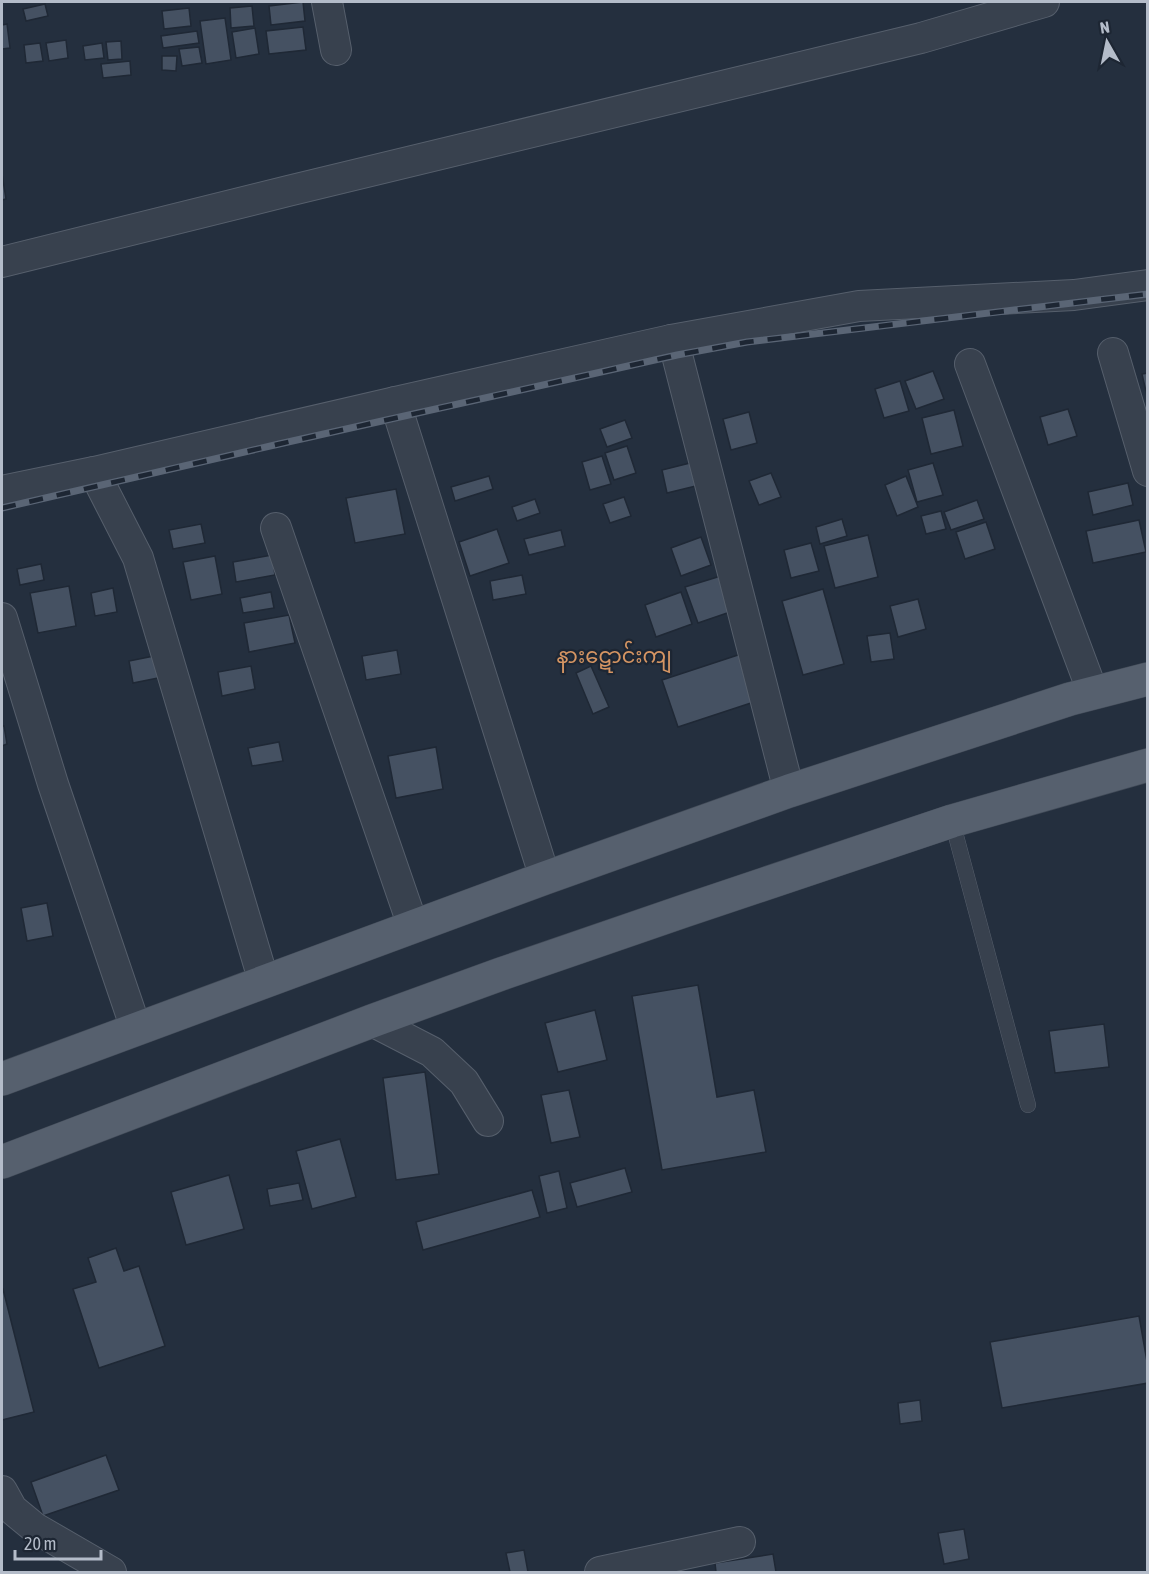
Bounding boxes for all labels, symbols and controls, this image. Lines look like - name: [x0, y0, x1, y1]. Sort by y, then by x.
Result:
- north arrow: [1077, 12, 1137, 72]
- text: N: [1099, 18, 1111, 37]
- district label: နားဋောင်းကျ: [556, 640, 672, 674]
- scale bar: [15, 1523, 100, 1561]
- text: 20 m: [24, 1533, 56, 1554]

